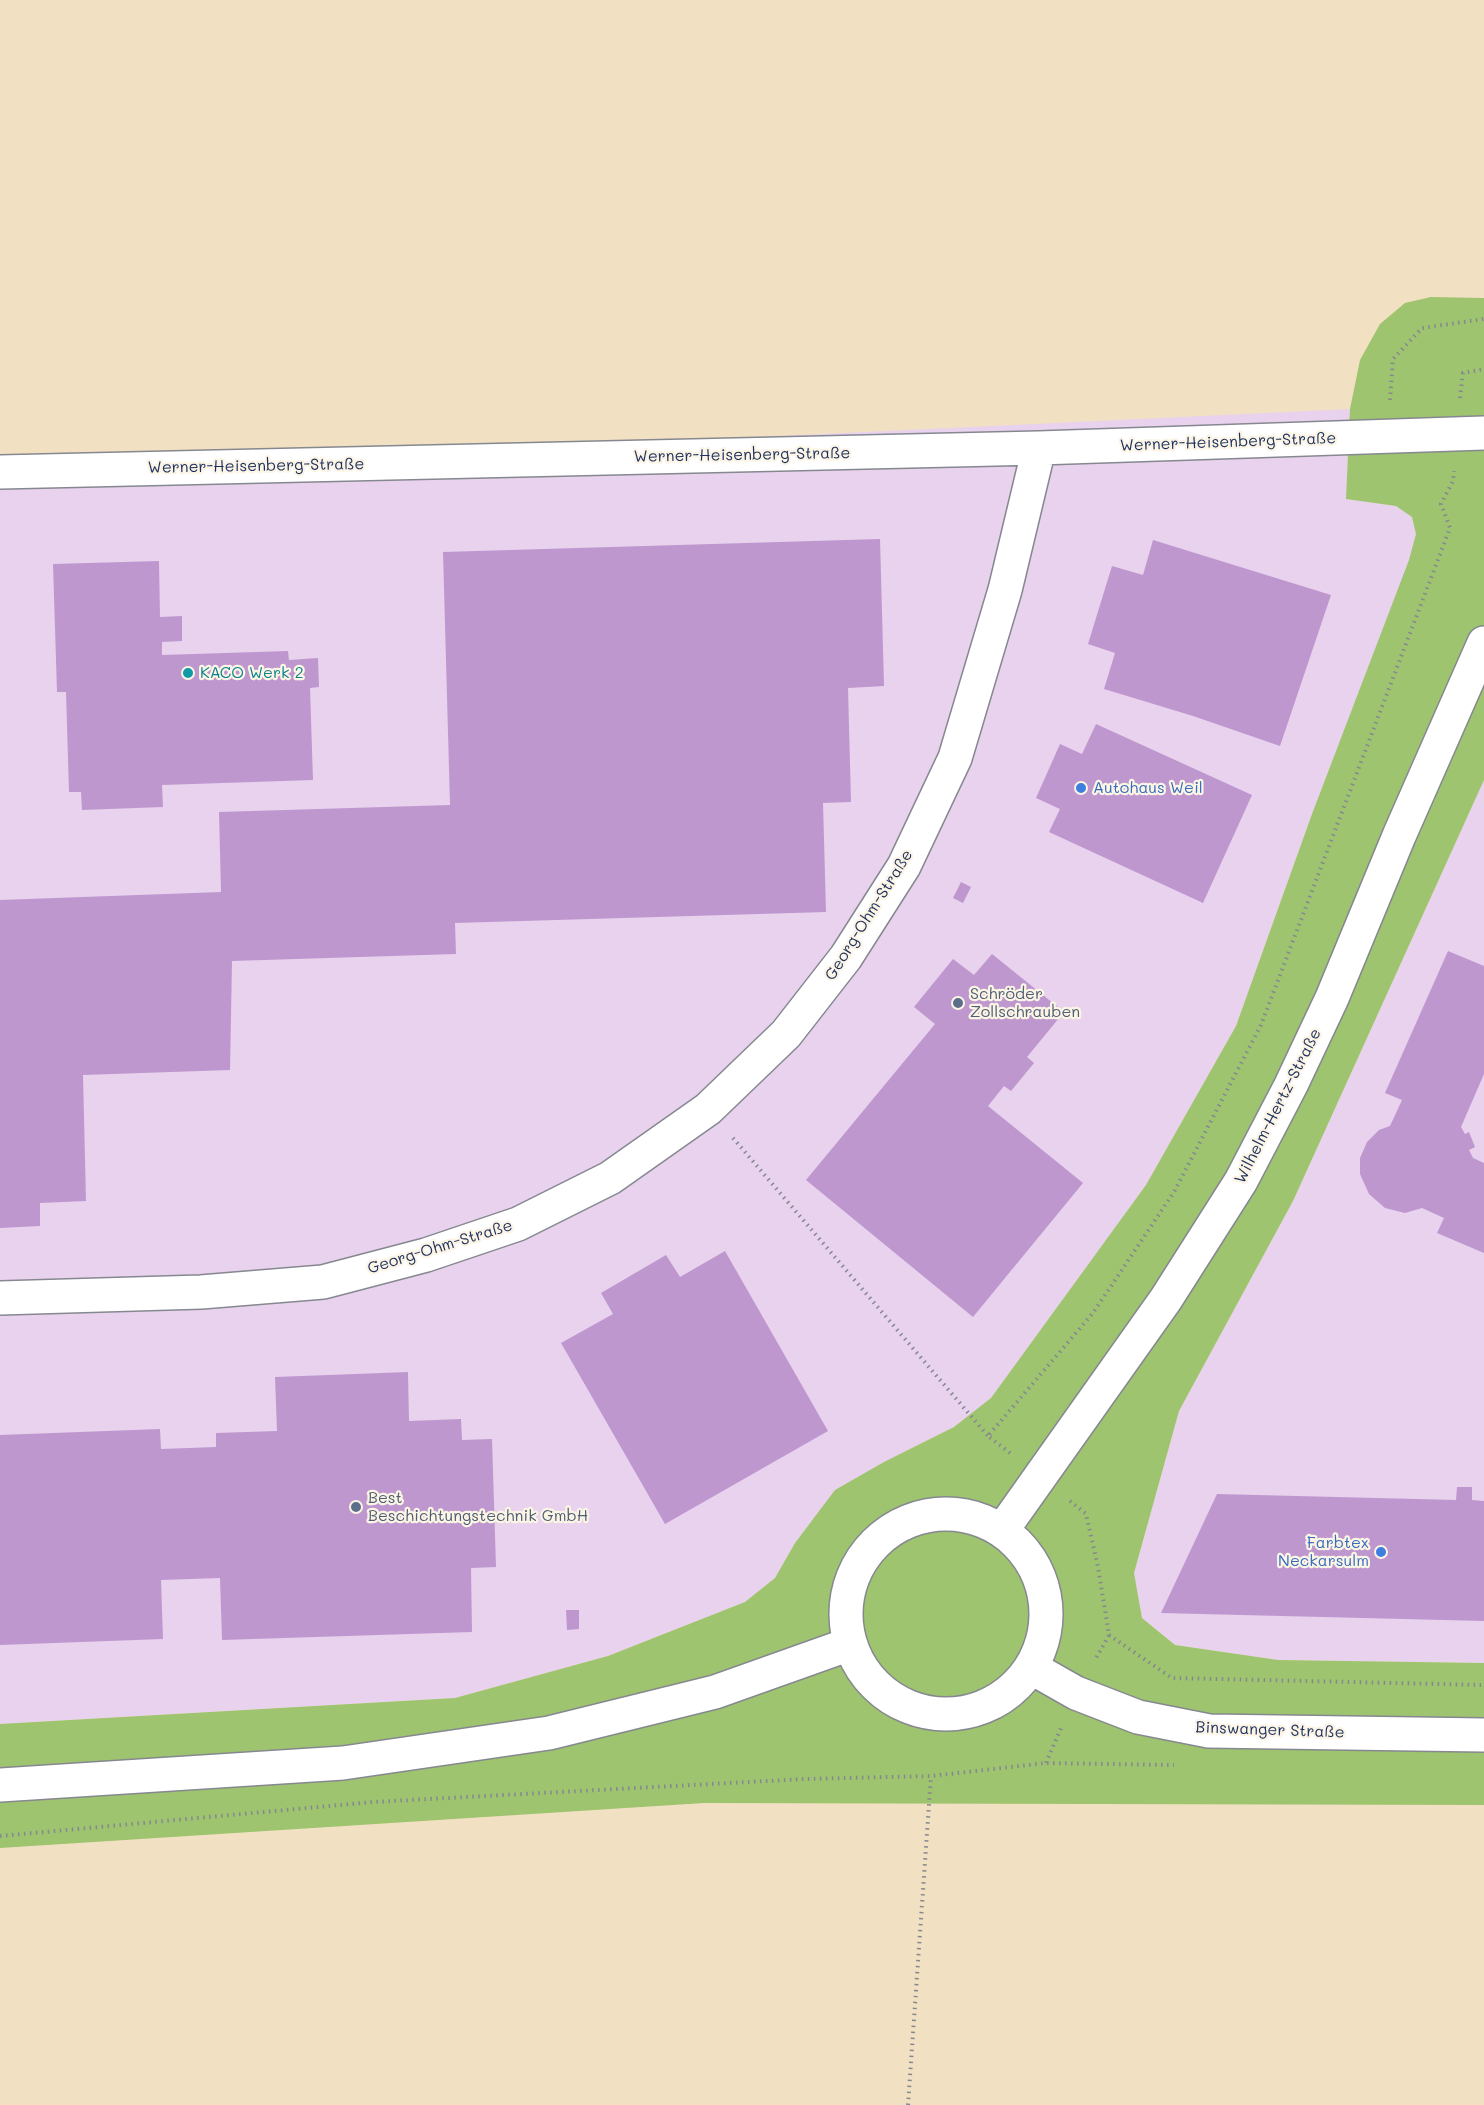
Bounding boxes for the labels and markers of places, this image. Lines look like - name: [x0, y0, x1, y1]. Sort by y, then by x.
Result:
- place label: KACO Werk 2: [200, 663, 304, 683]
- marker: KACO Werk 2: [181, 666, 195, 680]
- place label: Autohaus Weil: [1093, 778, 1203, 798]
- marker: Autohaus Weil: [1074, 781, 1088, 795]
- place label: Schröder Zollschrauben: [970, 984, 1080, 1022]
- marker: Schröder Zollschrauben: [951, 996, 965, 1010]
- place label: Best Beschichtungstechnik GmbH: [368, 1488, 588, 1526]
- marker: Best Beschichtungstechnik GmbH: [349, 1500, 363, 1514]
- place label: Farbtex Neckarsulm: [1278, 1533, 1369, 1571]
- marker: Farbtex Neckarsulm: [1374, 1545, 1388, 1559]

